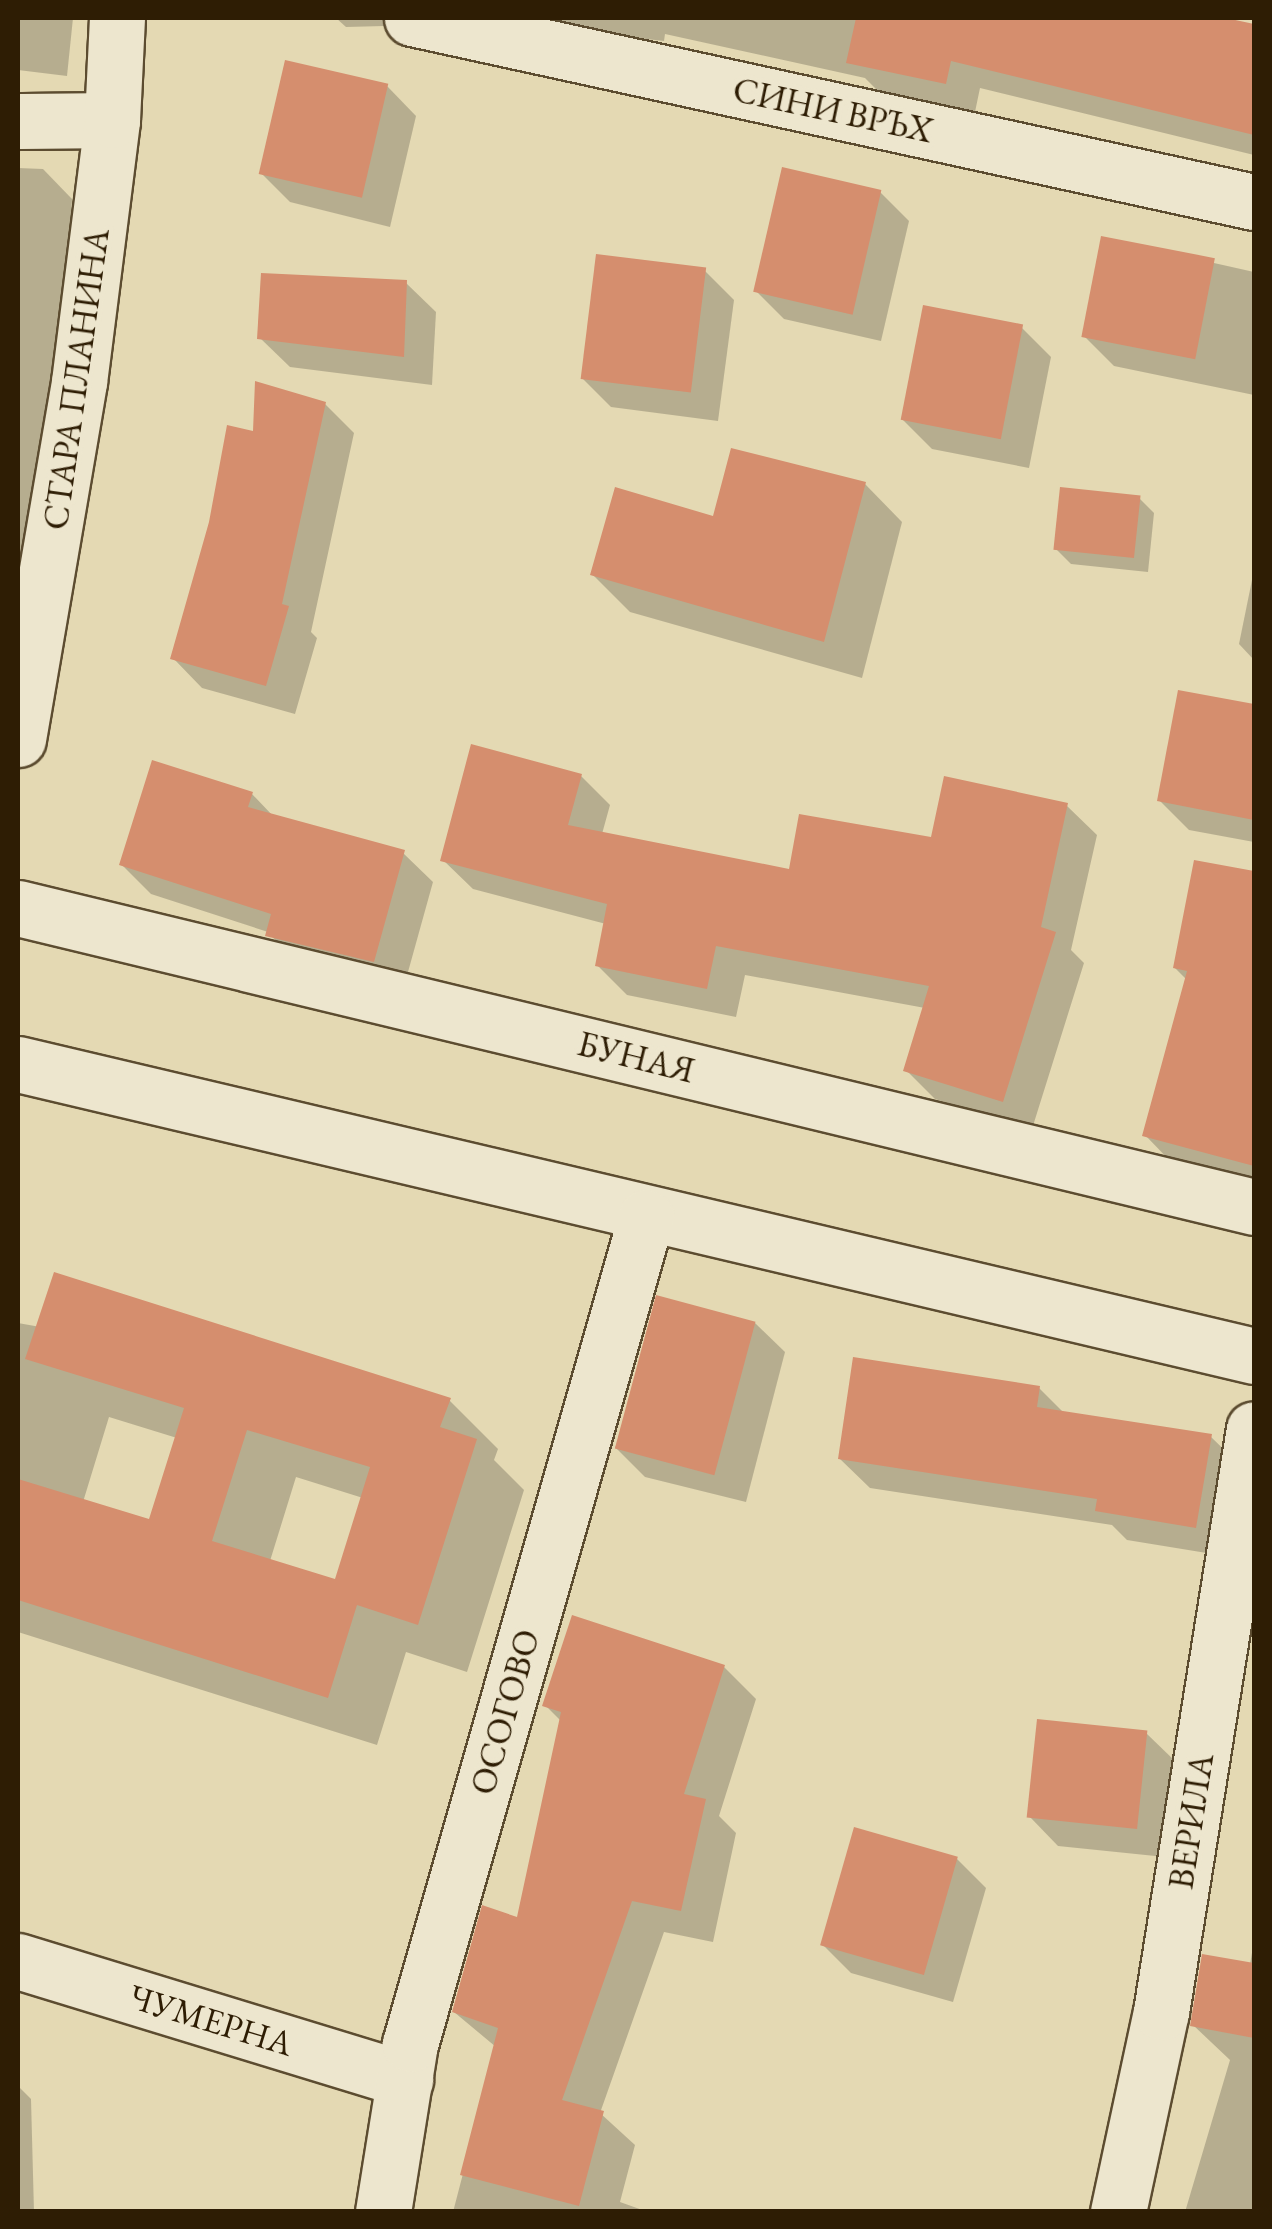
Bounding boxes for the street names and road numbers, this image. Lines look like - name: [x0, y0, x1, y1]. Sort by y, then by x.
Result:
- street label: СИНИ ВРЪХ: [729, 68, 937, 152]
- street label: СТАРА ПЛАНИНА: [34, 226, 118, 532]
- street label: БУНАЯ: [573, 1022, 699, 1092]
- street label: ОСОГОВО: [461, 1625, 549, 1799]
- street label: ВЕРИЛА: [1160, 1750, 1222, 1892]
- street label: ЧУМЕРНА: [124, 1975, 298, 2065]

